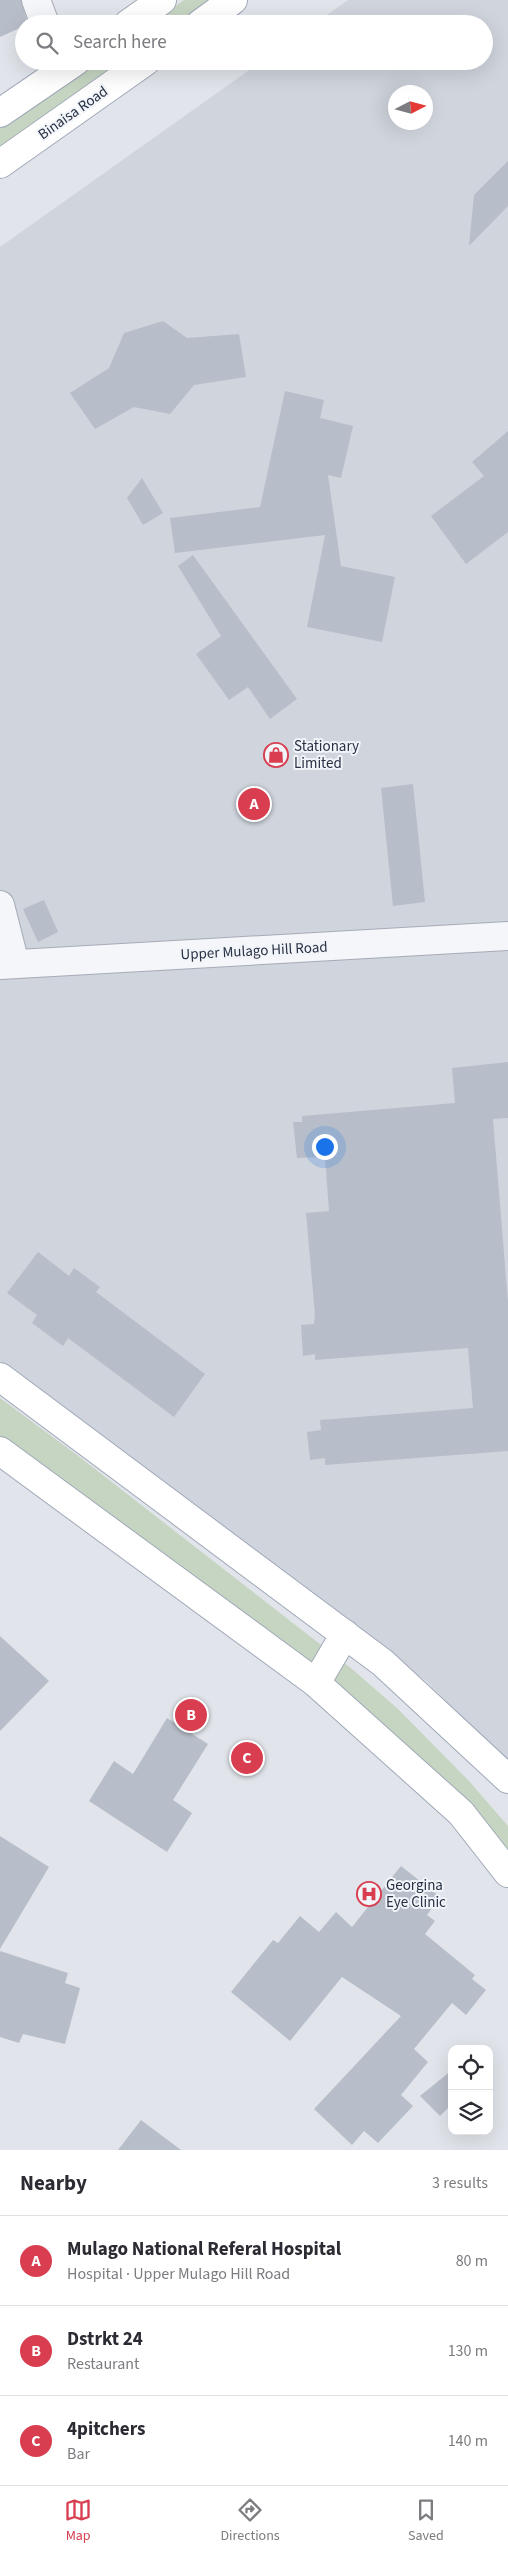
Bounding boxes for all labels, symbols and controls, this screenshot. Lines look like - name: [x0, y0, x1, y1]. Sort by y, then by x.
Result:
- search box: [15, 15, 493, 70]
- icon: search: [33, 29, 61, 57]
- text: Search here: [73, 29, 167, 56]
- street label: Binaisa Road: [34, 81, 112, 145]
- north arrow: [388, 85, 433, 130]
- place label: Stationary Limited: [294, 736, 359, 774]
- shop icon: Stationary Limited: [263, 742, 289, 768]
- pin: A: [238, 785, 270, 823]
- street label: Upper Mulago Hill Road: [180, 937, 328, 965]
- your location: [312, 1134, 338, 1160]
- pin: B: [175, 1696, 207, 1734]
- pin: C: [231, 1739, 263, 1777]
- place label: Georgina Eye Clinic: [386, 1875, 446, 1913]
- hospital icon: Georgina Eye Clinic: [356, 1881, 382, 1907]
- map controls: [448, 2045, 493, 2135]
- button: locate: [448, 2045, 493, 2090]
- button: layers: [448, 2090, 493, 2135]
- text: Nearby: [20, 2168, 87, 2198]
- text: 3 results: [432, 2172, 488, 2194]
- text: Mulago National Referal Hospital: [67, 2236, 341, 2263]
- text: A: [31, 2250, 41, 2272]
- text: 80 m: [456, 2250, 488, 2272]
- text: Hospital · Upper Mulago Hill Road: [67, 2263, 290, 2285]
- text: Dstrkt 24: [67, 2326, 143, 2353]
- text: B: [31, 2340, 41, 2362]
- text: 130 m: [448, 2340, 488, 2362]
- text: Restaurant: [67, 2353, 140, 2375]
- text: 4pitchers: [67, 2416, 146, 2443]
- text: C: [31, 2430, 41, 2452]
- text: 140 m: [448, 2430, 488, 2452]
- text: Bar: [67, 2443, 90, 2465]
- tab: Map: [64, 2496, 92, 2546]
- tab: Directions: [220, 2496, 280, 2546]
- tab: Saved: [408, 2496, 444, 2546]

